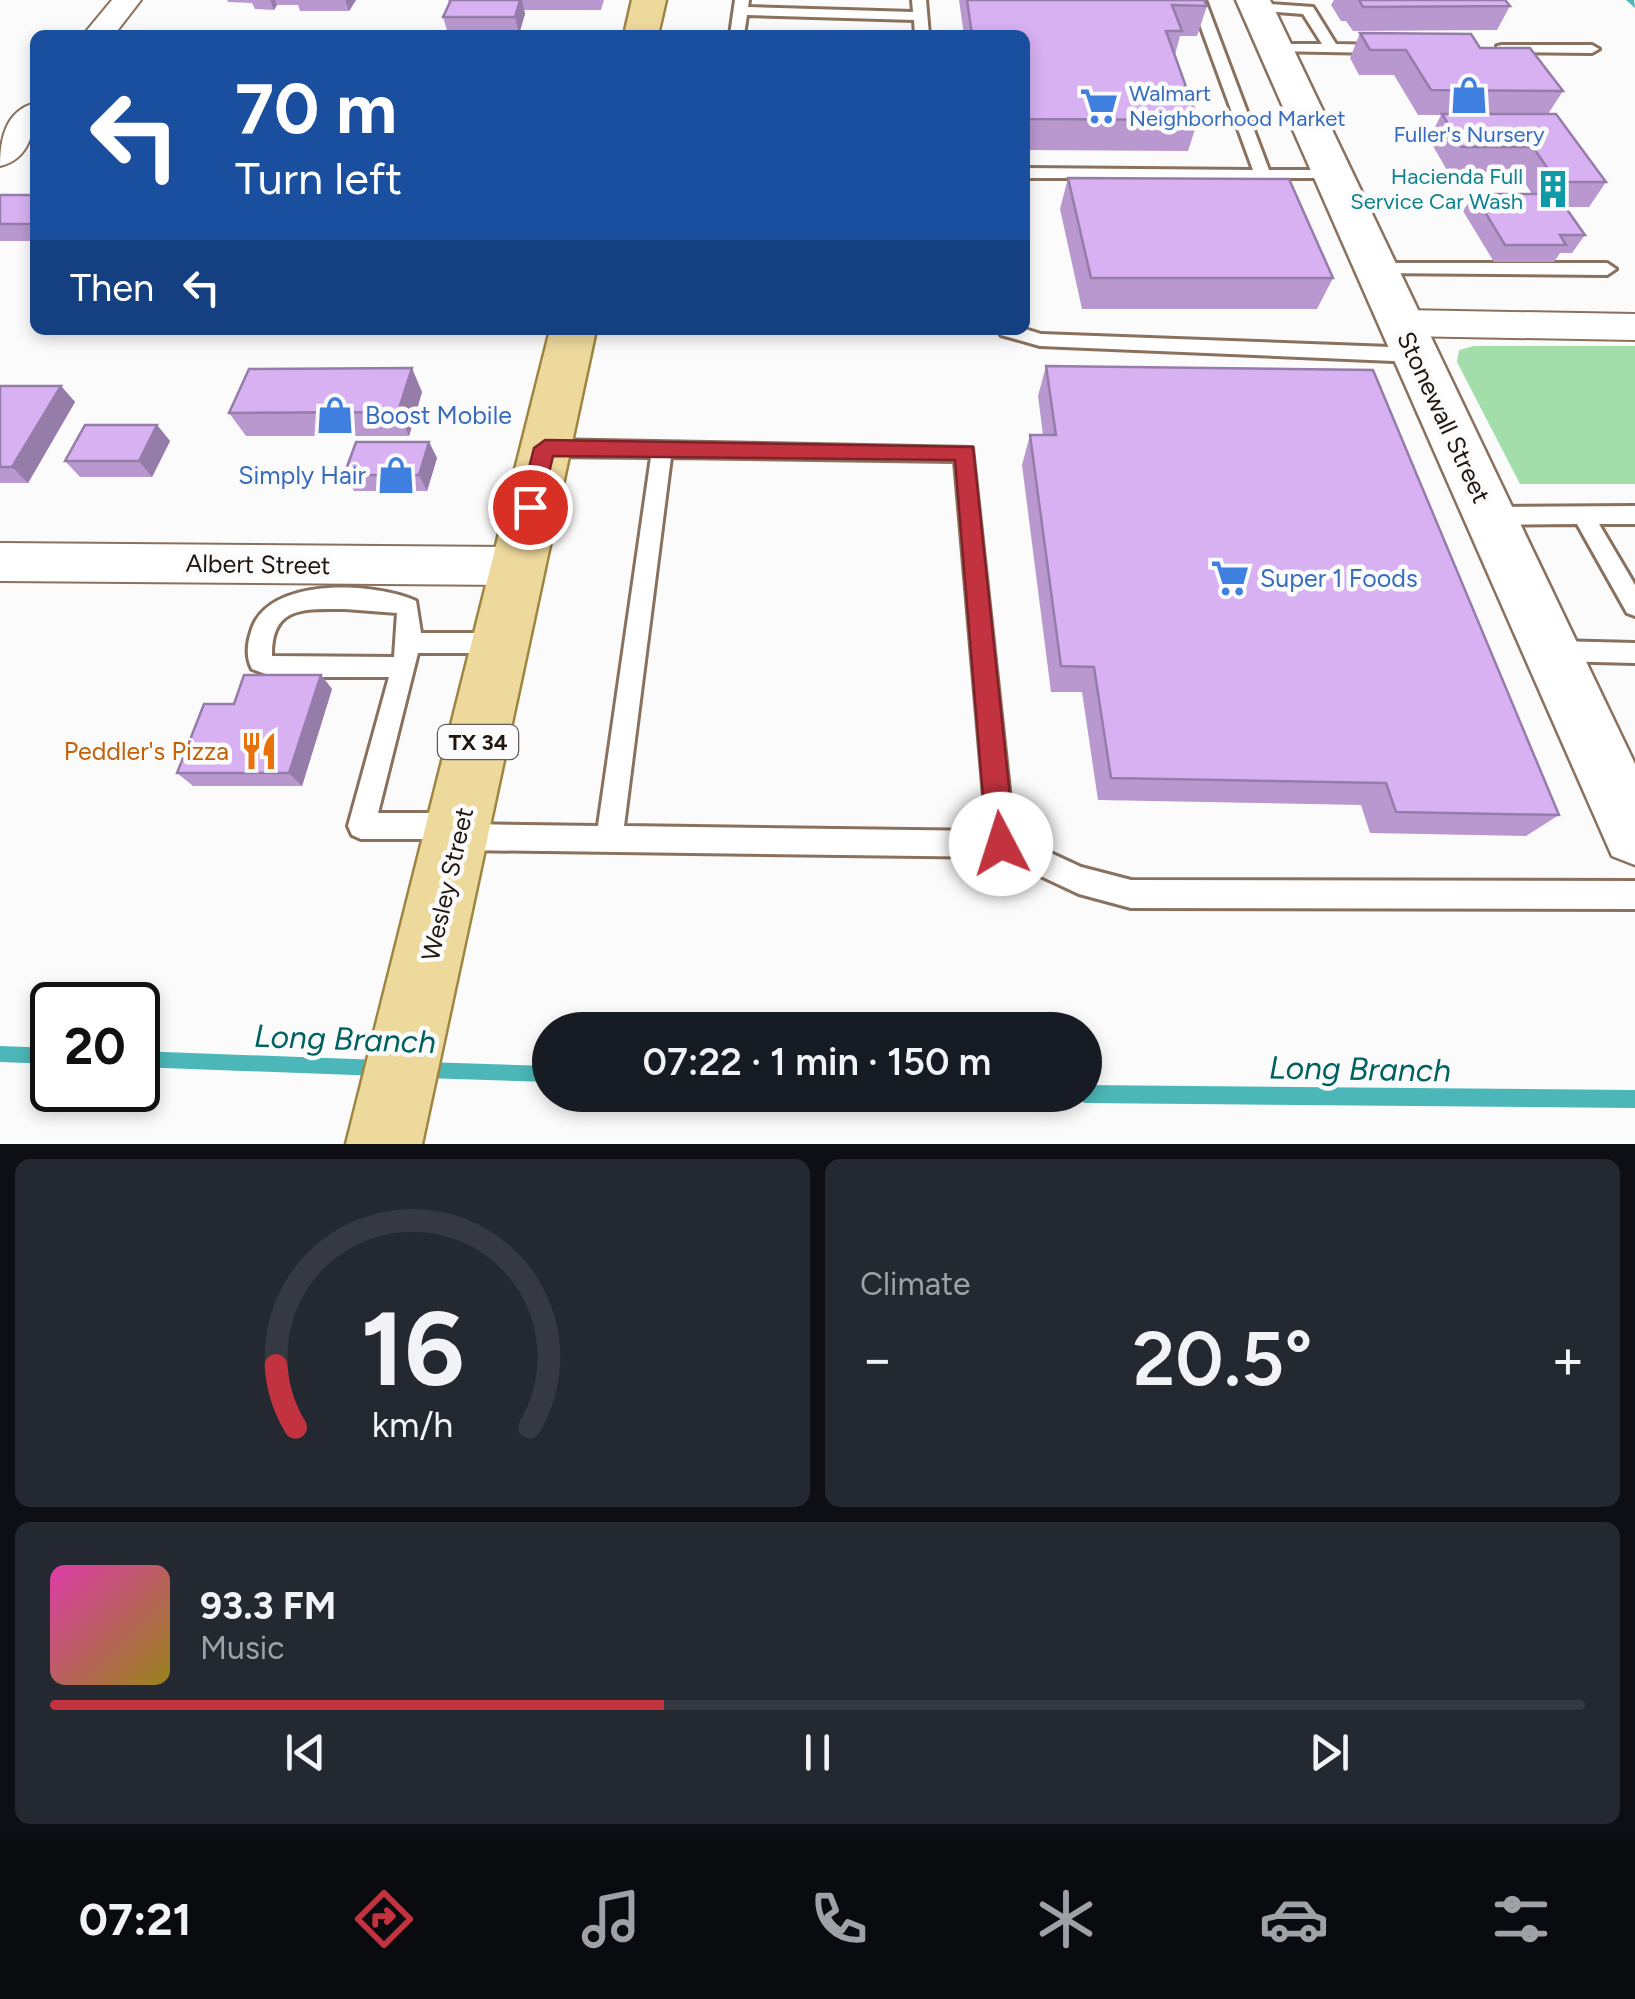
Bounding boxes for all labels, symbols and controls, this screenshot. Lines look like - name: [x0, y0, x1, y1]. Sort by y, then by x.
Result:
- text: 70 m: [235, 66, 397, 151]
- icon: left: [70, 70, 200, 200]
- shop icon: Fuller's Nursery: [1448, 74, 1490, 116]
- place label: Walmart Neighborhood Market: [1129, 80, 1346, 132]
- supermarket icon: Walmart Neighborhood Market: [1078, 85, 1120, 127]
- place label: Fuller's Nursery: [1393, 121, 1545, 148]
- text: Turn left: [235, 151, 402, 205]
- place label: Hacienda Full Service Car Wash: [1350, 163, 1523, 215]
- building icon: Hacienda Full Service Car Wash: [1532, 168, 1574, 210]
- icon: left: [174, 260, 229, 315]
- text: Then: [70, 265, 154, 311]
- street label: Stonewall Street: [1391, 326, 1497, 508]
- shop icon: Boost Mobile: [314, 394, 356, 436]
- place label: Boost Mobile: [365, 400, 512, 430]
- shop icon: Simply Hair: [375, 454, 417, 496]
- place label: Simply Hair: [238, 460, 367, 490]
- pin: [488, 465, 573, 550]
- icon: arrive: [503, 480, 558, 535]
- street label: Albert Street: [185, 548, 331, 580]
- supermarket icon: Super 1 Foods: [1209, 557, 1251, 599]
- place label: Super 1 Foods: [1260, 563, 1418, 593]
- road number: TX 34: [438, 725, 518, 759]
- restaurant icon: Peddler's Pizza: [238, 730, 280, 772]
- place label: Peddler's Pizza: [64, 736, 229, 766]
- position arrow: [949, 792, 1053, 896]
- street label: Wesley Street: [415, 804, 479, 964]
- speed limit sign: 20: [30, 982, 160, 1112]
- water label: Long Branch: [253, 1017, 437, 1061]
- text: 07:22 · 1 min · 150 m: [643, 1039, 991, 1085]
- water label: Long Branch: [1269, 1048, 1451, 1090]
- text: Climate: [860, 1265, 971, 1303]
- text: 16: [360, 1286, 465, 1411]
- text: 20.5°: [1132, 1314, 1313, 1404]
- text: −: [860, 1326, 894, 1392]
- text: +: [1551, 1326, 1585, 1392]
- text: km/h: [372, 1403, 453, 1446]
- text: 93.3 FM: [200, 1583, 336, 1629]
- text: Music: [200, 1629, 285, 1667]
- icon: previous: [278, 1725, 333, 1780]
- icon: pause: [790, 1725, 845, 1780]
- icon: next: [1302, 1725, 1357, 1780]
- icon: directions: [349, 1884, 419, 1954]
- icon: music: [576, 1884, 646, 1954]
- icon: phone: [804, 1884, 874, 1954]
- icon: climate: [1031, 1884, 1101, 1954]
- icon: car: [1259, 1884, 1329, 1954]
- icon: filters: [1486, 1884, 1556, 1954]
- text: 07:21: [79, 1892, 192, 1946]

